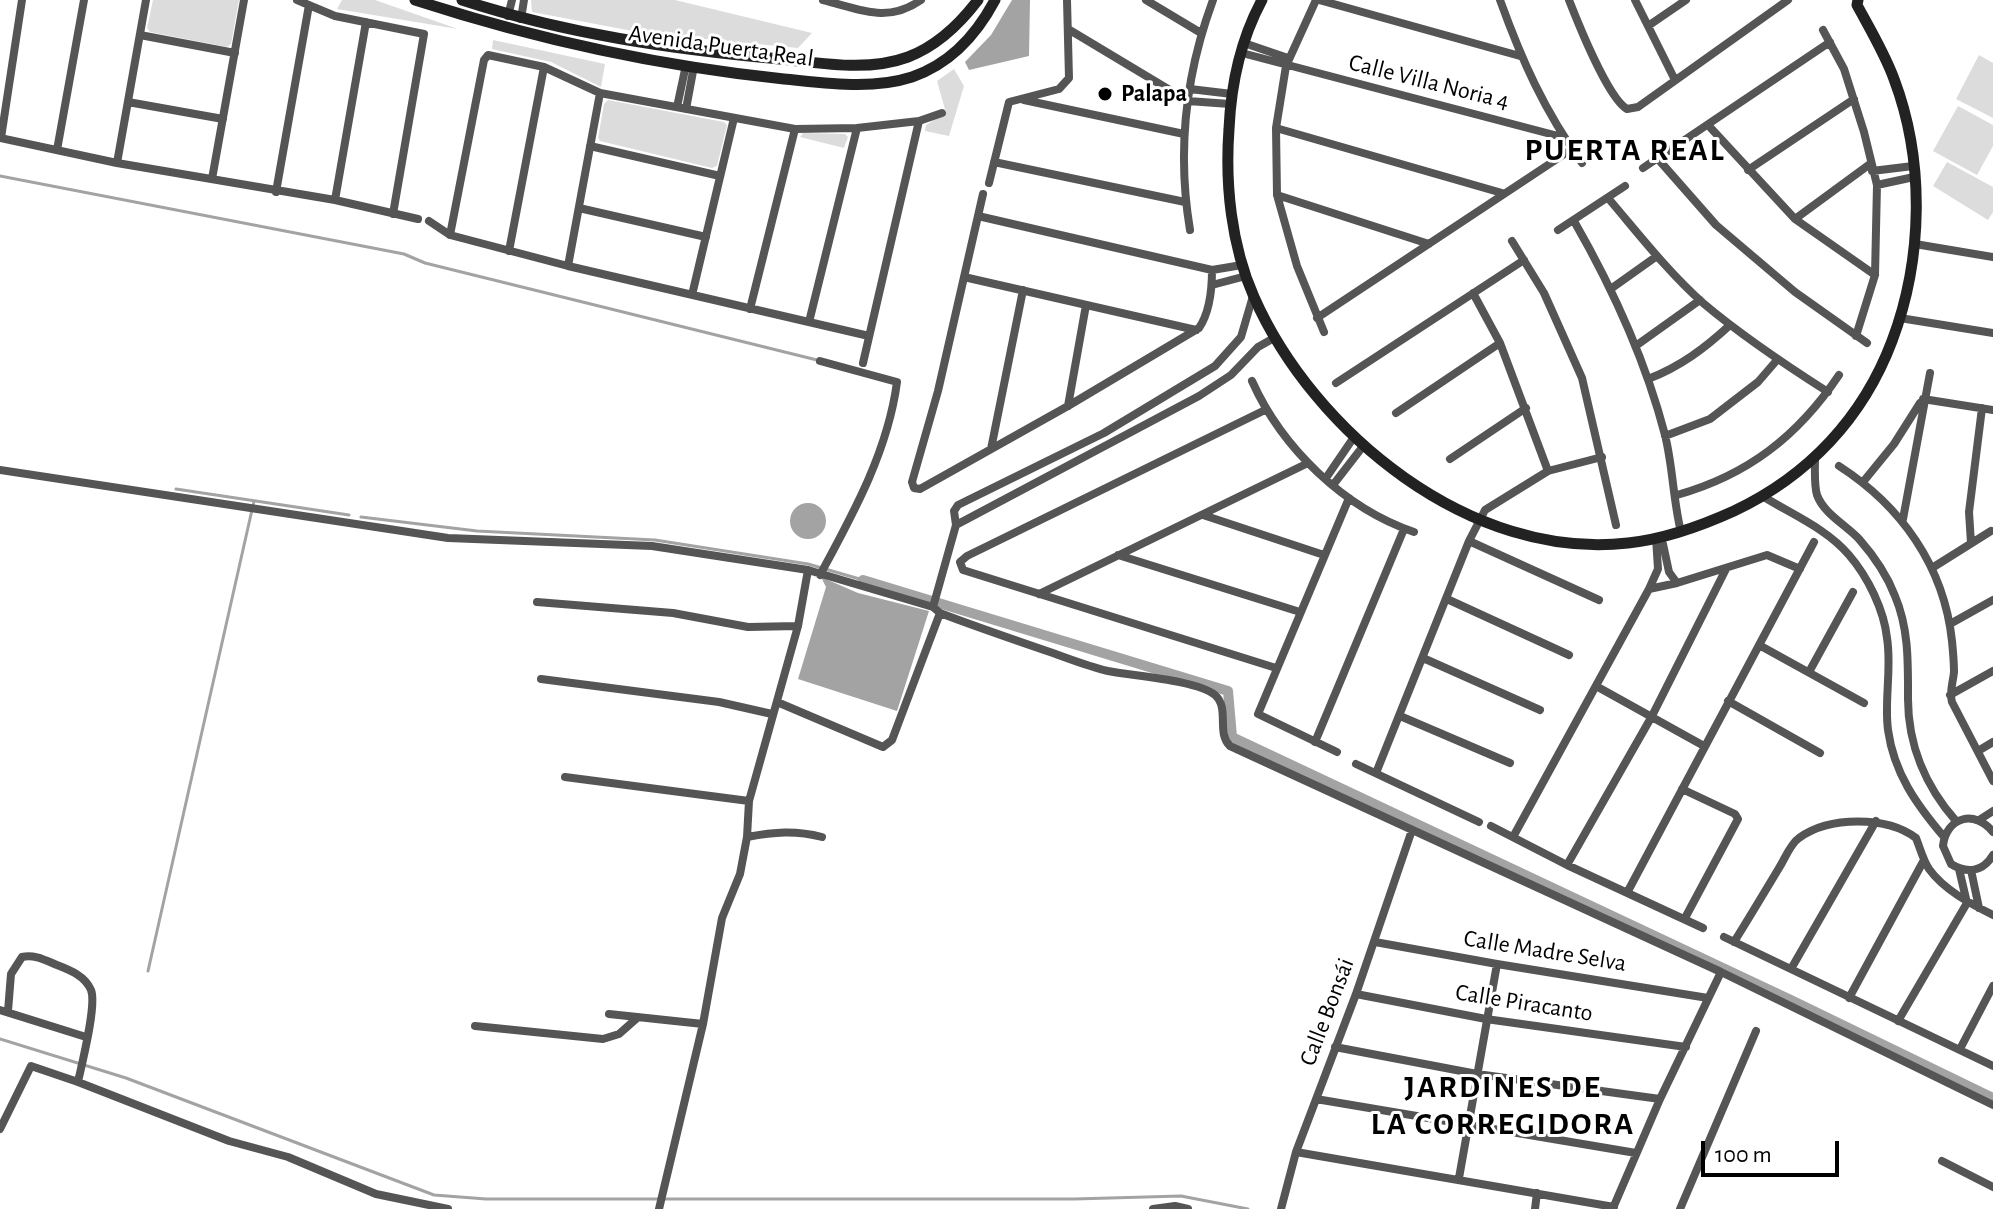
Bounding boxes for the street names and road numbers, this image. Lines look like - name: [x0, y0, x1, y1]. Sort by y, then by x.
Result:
- street label: Avenida Puerta Real: [627, 19, 815, 73]
- street label: Calle Villa Noria 4: [1346, 48, 1512, 116]
- street label: Calle Madre Selva: [1462, 924, 1628, 978]
- street label: Calle Bonsái: [1293, 954, 1361, 1070]
- street label: Calle Piracanto: [1453, 978, 1595, 1028]

